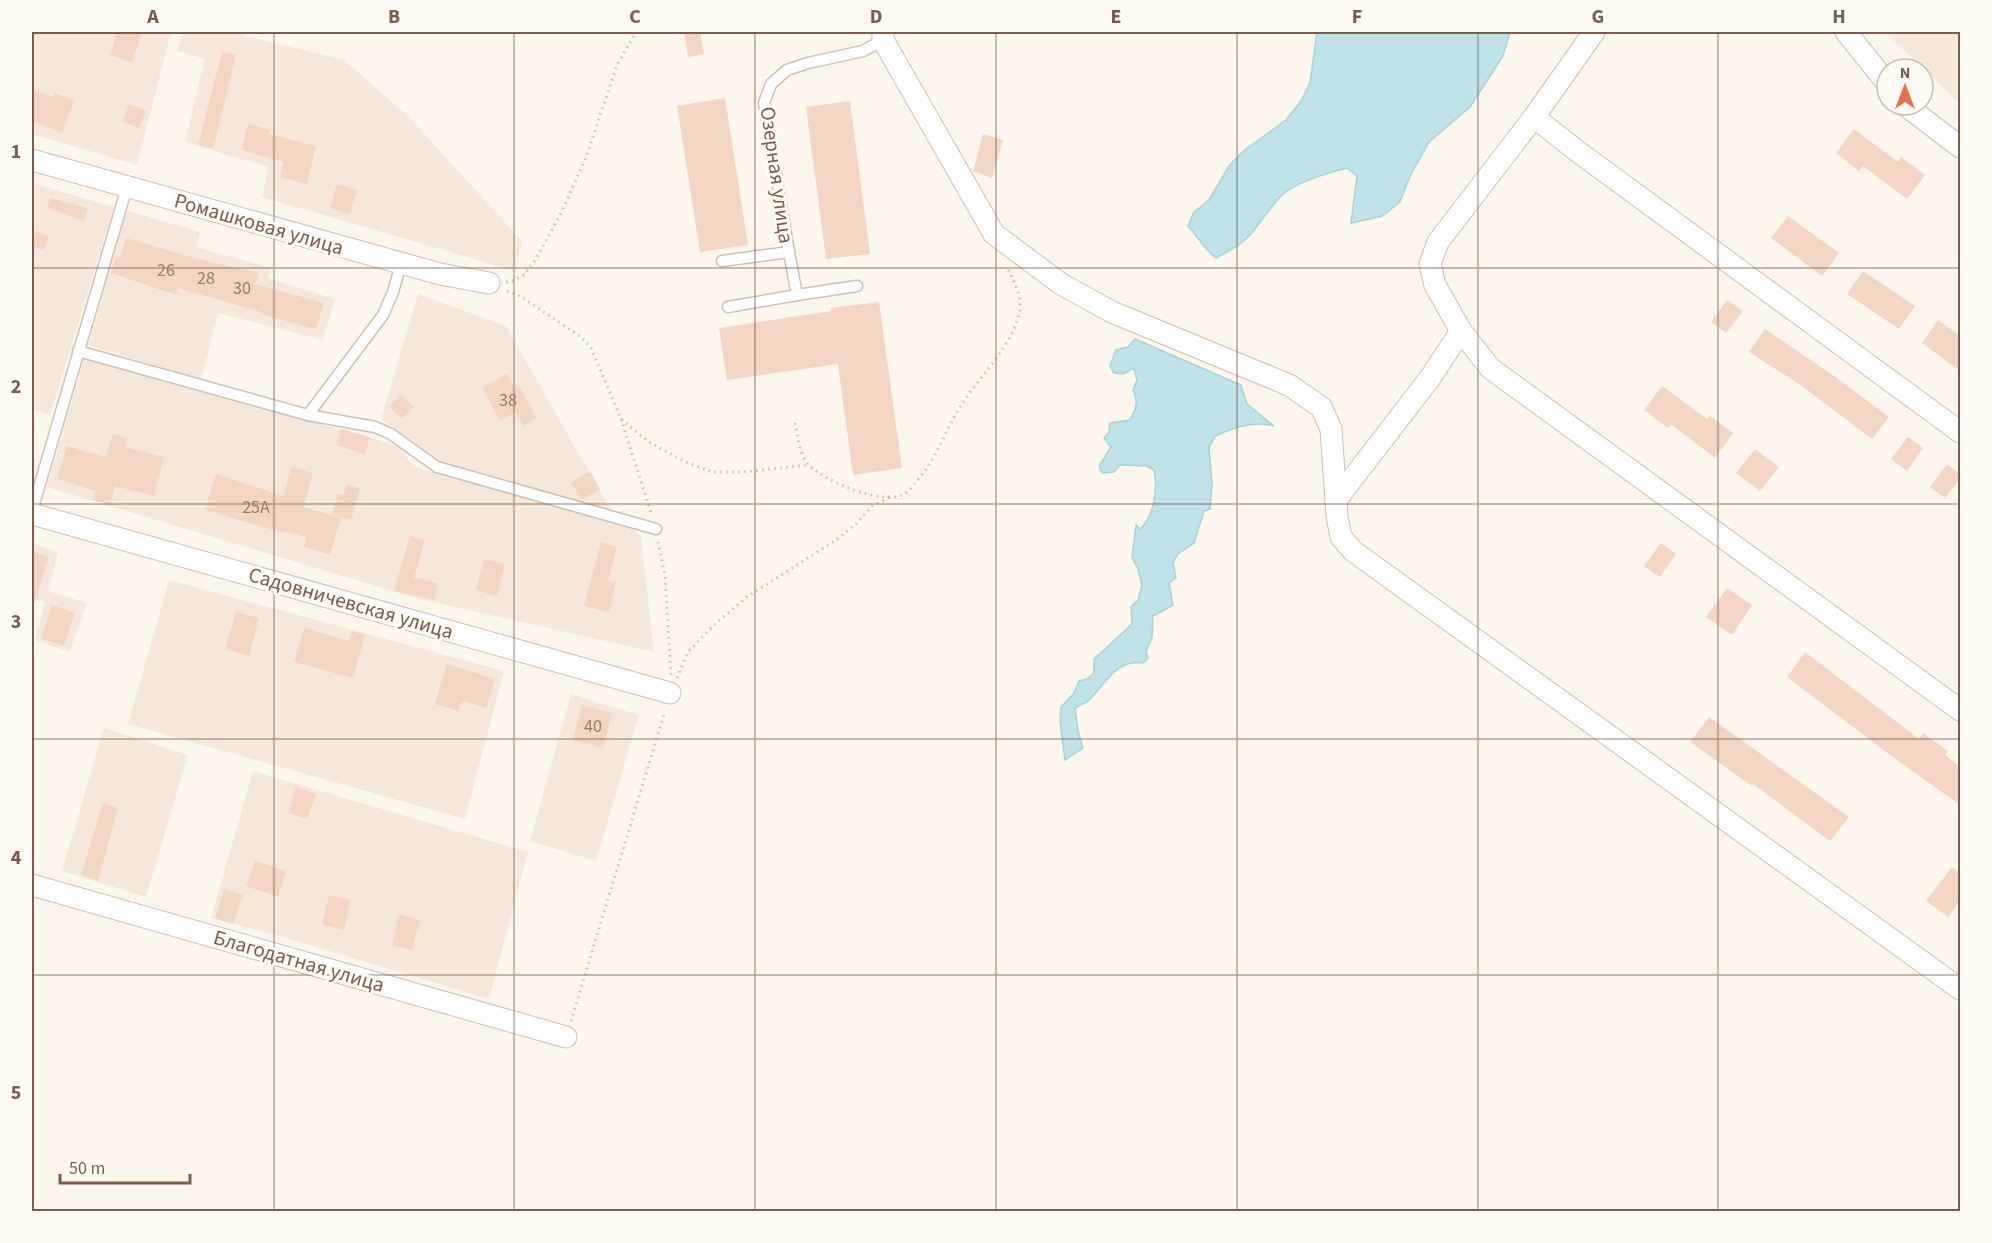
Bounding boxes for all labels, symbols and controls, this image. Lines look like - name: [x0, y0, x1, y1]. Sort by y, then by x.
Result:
- text: A: [146, 3, 159, 31]
- text: B: [388, 3, 400, 31]
- text: C: [629, 3, 641, 31]
- text: D: [870, 3, 882, 31]
- text: E: [1111, 3, 1121, 31]
- text: F: [1352, 3, 1362, 31]
- text: G: [1592, 3, 1604, 31]
- text: H: [1832, 3, 1846, 31]
- north arrow: [1875, 57, 1935, 117]
- text: N: [1900, 62, 1910, 84]
- street label: Озерная улица: [753, 105, 801, 245]
- text: 1: [11, 138, 21, 166]
- street label: Ромашковая улица: [171, 185, 347, 263]
- house number: 26: [157, 258, 175, 283]
- house number: 28: [197, 266, 215, 291]
- house number: 30: [233, 276, 251, 301]
- text: 2: [11, 373, 21, 401]
- house number: 38: [499, 388, 517, 413]
- house number: 25А: [242, 495, 270, 520]
- street label: Садовничевская улица: [245, 559, 457, 647]
- text: 3: [11, 608, 21, 636]
- house number: 40: [584, 714, 602, 739]
- text: 4: [11, 844, 22, 872]
- street label: Благодатная улица: [210, 922, 388, 1000]
- text: 5: [11, 1079, 21, 1107]
- scale bar: [60, 1147, 190, 1185]
- text: 50 m: [69, 1156, 105, 1181]

